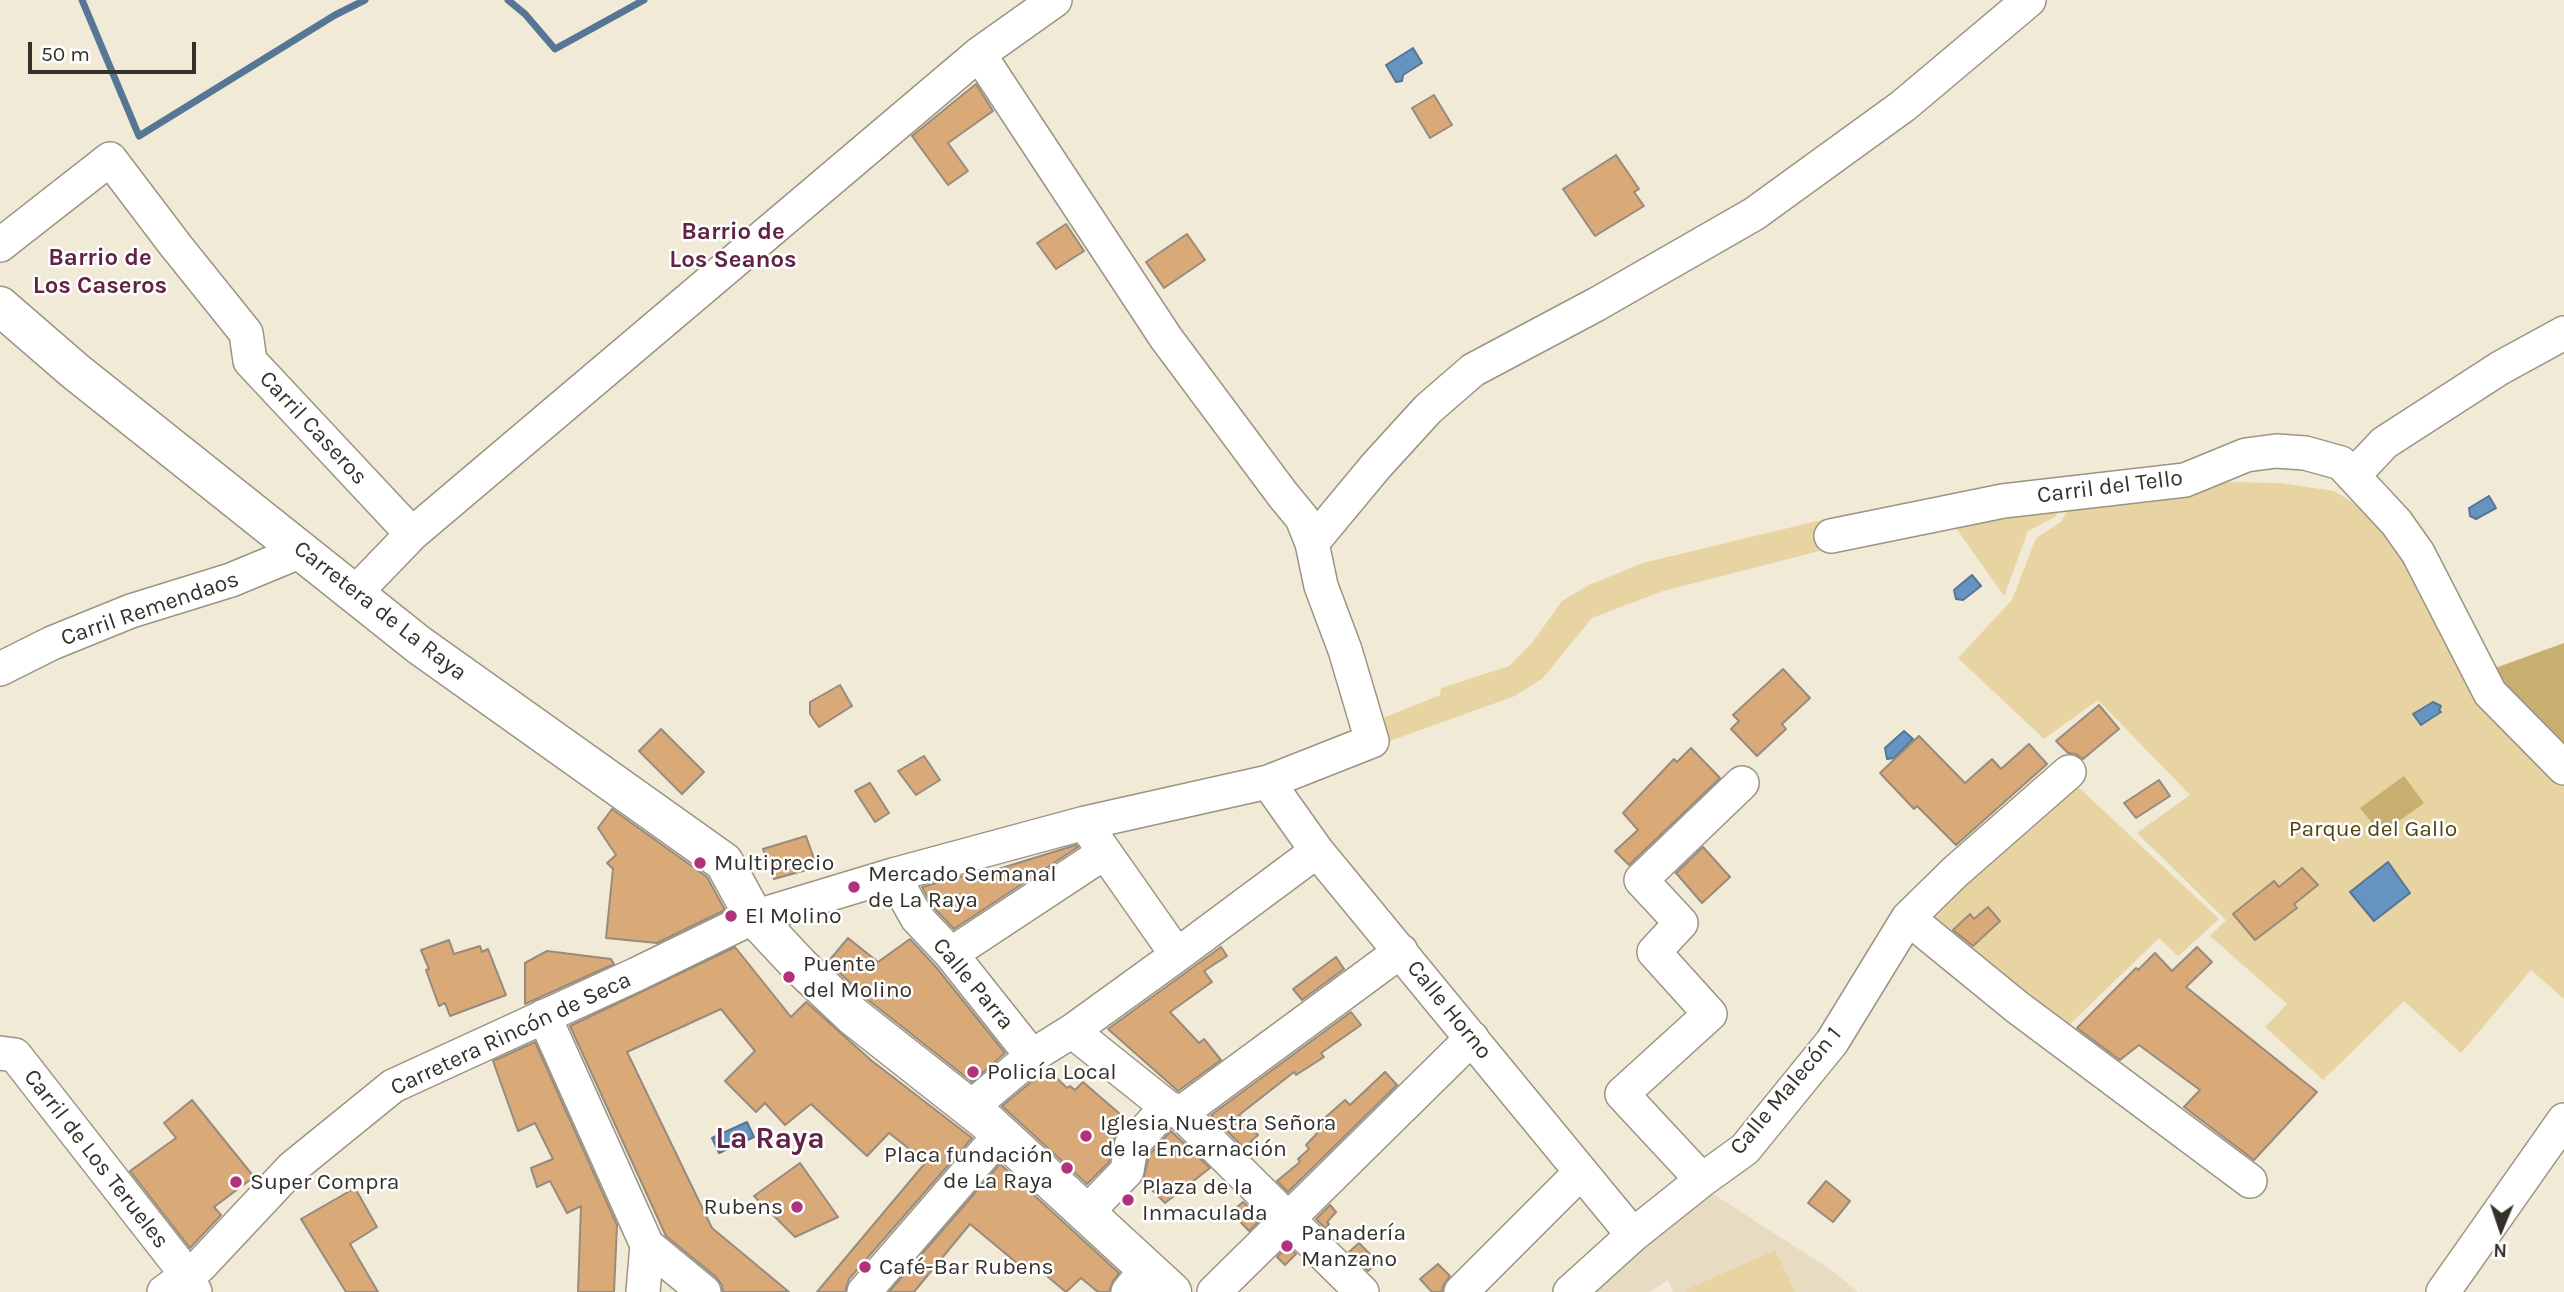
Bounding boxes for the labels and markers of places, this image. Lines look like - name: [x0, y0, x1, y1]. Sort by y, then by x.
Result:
- place label: Multiprecio: [714, 849, 834, 877]
- marker: Multiprecio: [692, 855, 708, 871]
- place label: Mercado Semanal de La Raya: [868, 860, 1057, 914]
- marker: Mercado Semanal de La Raya: [846, 879, 862, 895]
- place label: El Molino: [745, 902, 842, 930]
- marker: El Molino: [723, 908, 739, 924]
- place label: Puente del Molino: [803, 950, 912, 1004]
- marker: Puente del Molino: [781, 969, 797, 985]
- place label: Policía Local: [987, 1058, 1117, 1086]
- marker: Policía Local: [965, 1064, 981, 1080]
- place label: Iglesia Nuestra Señora de la Encarnación: [1100, 1109, 1337, 1163]
- marker: Iglesia Nuestra Señora de la Encarnación: [1078, 1128, 1094, 1144]
- place label: Placa fundación de La Raya: [884, 1141, 1053, 1195]
- marker: Placa fundación de La Raya: [1059, 1160, 1075, 1176]
- place label: Super Compra: [250, 1168, 399, 1196]
- place label: Plaza de la Inmaculada: [1142, 1173, 1268, 1227]
- marker: Super Compra: [228, 1174, 244, 1190]
- marker: Plaza de la Inmaculada: [1120, 1192, 1136, 1208]
- place label: Rubens: [704, 1193, 783, 1221]
- marker: Rubens: [789, 1199, 805, 1215]
- place label: Panadería Manzano: [1301, 1219, 1406, 1273]
- marker: Panadería Manzano: [1279, 1238, 1295, 1254]
- place label: Café-Bar Rubens: [879, 1253, 1054, 1281]
- marker: Café-Bar Rubens: [857, 1259, 873, 1275]

